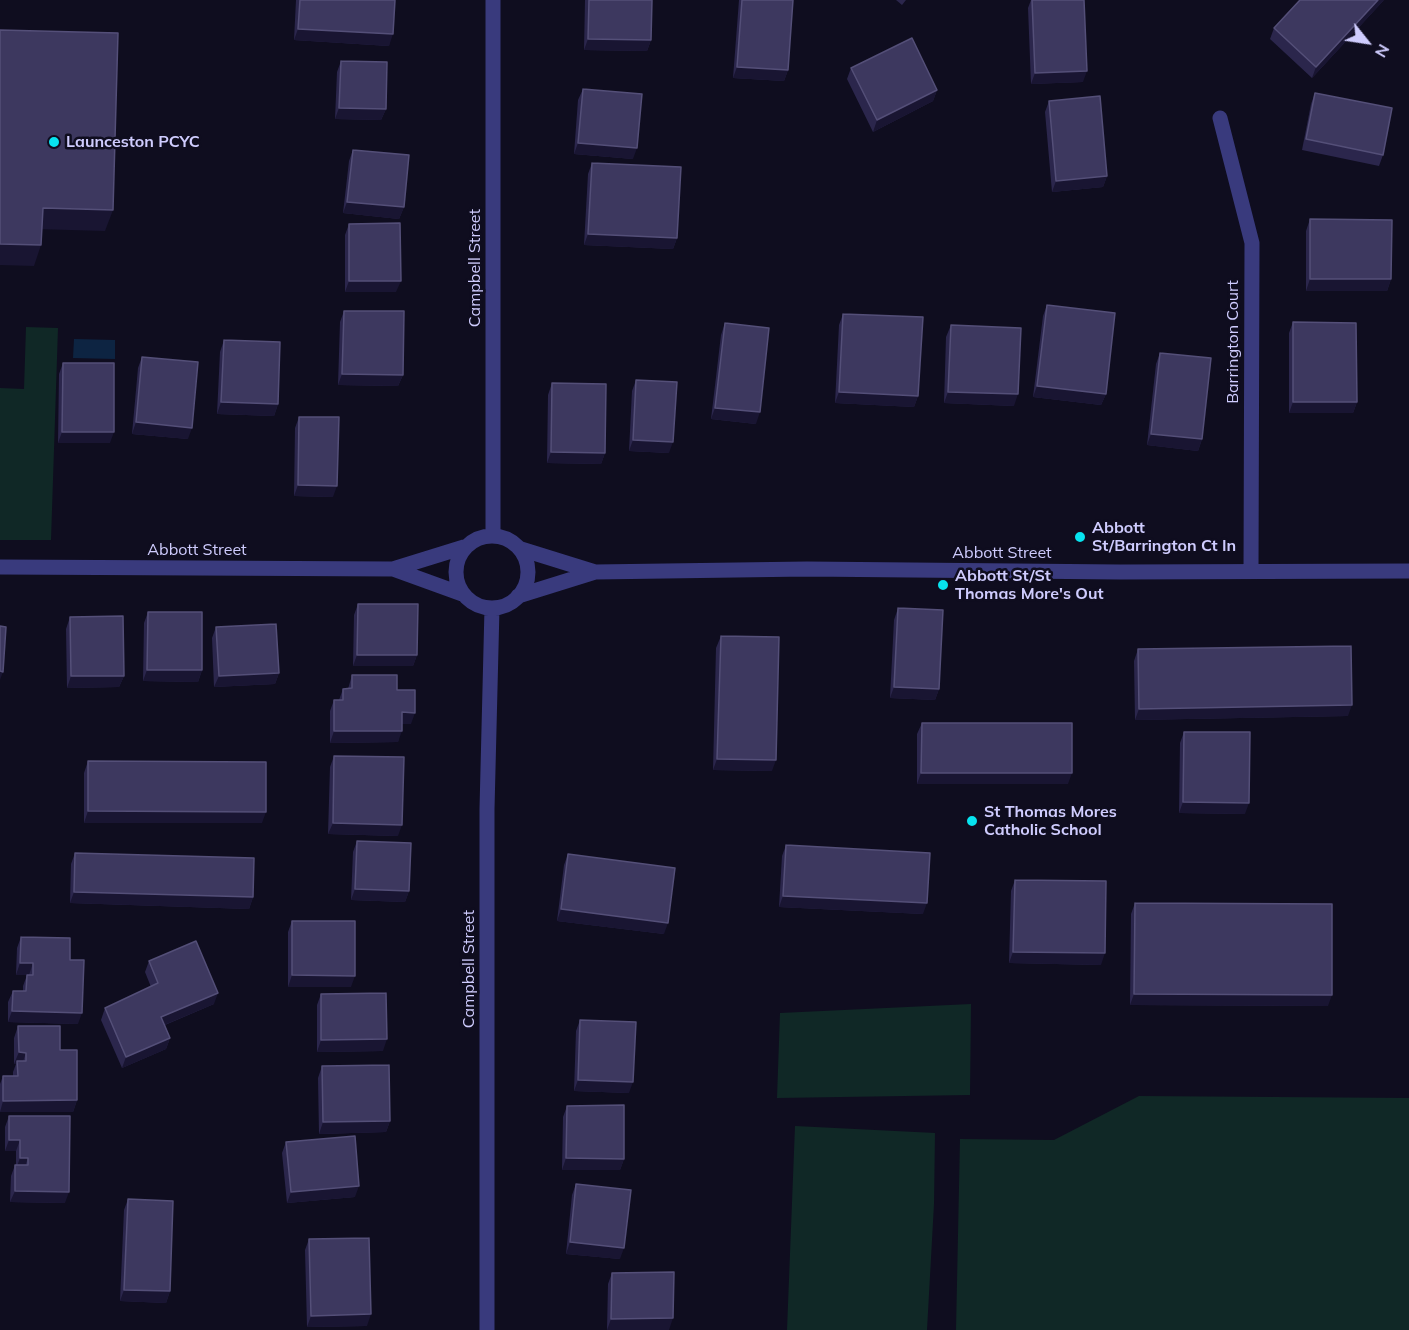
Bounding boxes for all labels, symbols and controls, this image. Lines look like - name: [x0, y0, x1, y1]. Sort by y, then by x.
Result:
- north arrow: [1337, 12, 1397, 72]
- text: N: [1371, 41, 1394, 61]
- place label: Launceston PCYC: [66, 132, 200, 152]
- marker: Launceston PCYC: [47, 135, 61, 149]
- street label: Campbell Street: [465, 209, 485, 327]
- street label: Barrington Court: [1223, 280, 1243, 404]
- place label: Abbott St/Barrington Ct In: [1092, 518, 1236, 556]
- marker: Abbott St/Barrington Ct In: [1073, 530, 1087, 544]
- street label: Abbott Street: [147, 540, 247, 560]
- street label: Abbott Street: [952, 543, 1052, 563]
- place label: Abbott St/St Thomas More's Out: [955, 566, 1104, 604]
- marker: Abbott St/St Thomas More's Out: [936, 578, 950, 592]
- place label: St Thomas Mores Catholic School: [984, 802, 1117, 840]
- marker: St Thomas Mores Catholic School: [965, 814, 979, 828]
- street label: Campbell Street: [459, 910, 479, 1028]

